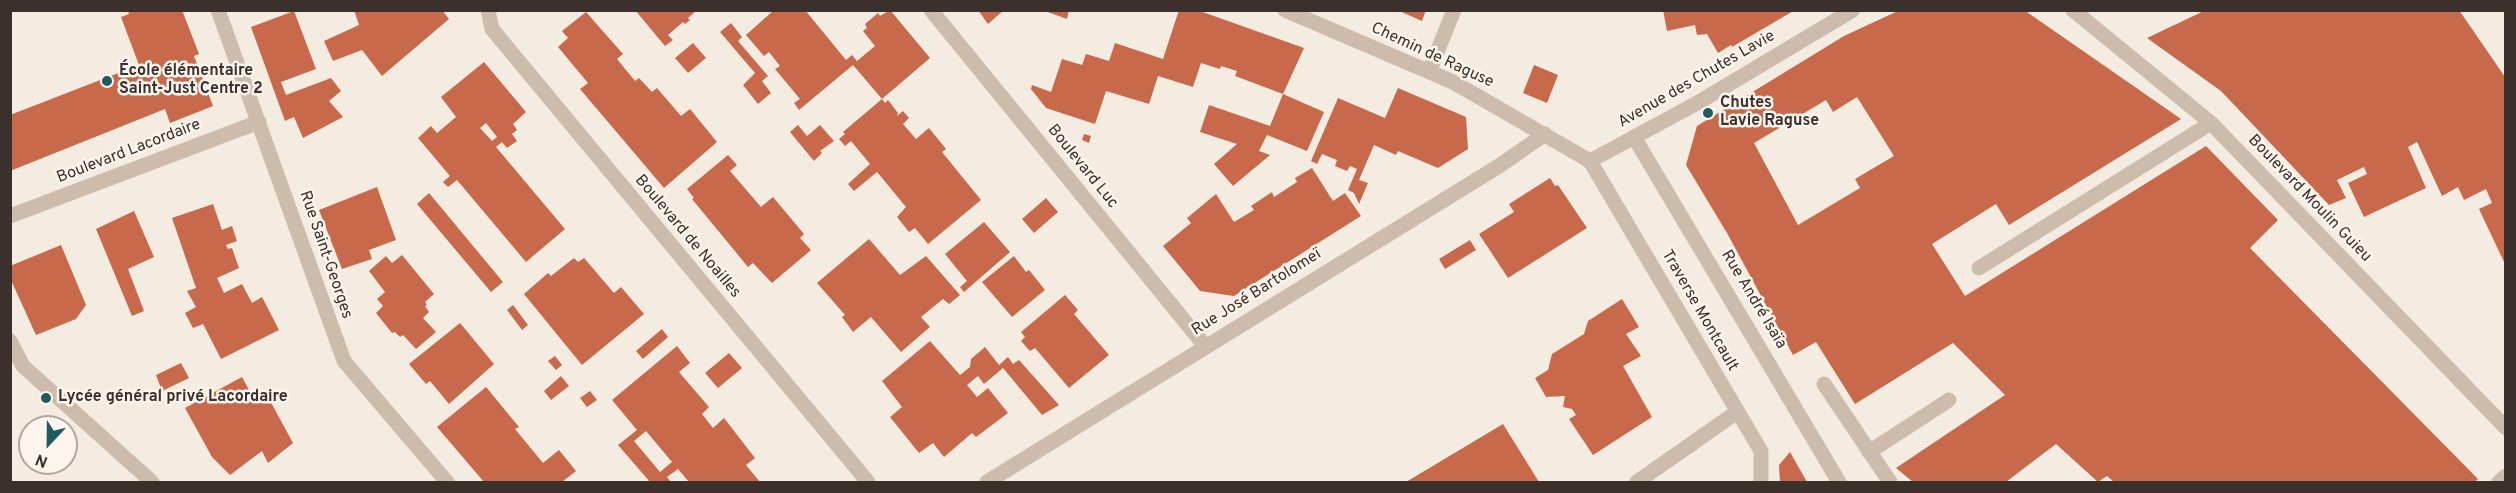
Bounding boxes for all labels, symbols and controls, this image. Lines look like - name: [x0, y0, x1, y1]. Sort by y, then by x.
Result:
- street label: Chemin de Raguse: [1368, 19, 1496, 93]
- street label: Avenue des Chutes Lavie: [1615, 27, 1779, 133]
- place label: École élémentaire Saint-Just Centre 2: [119, 62, 263, 100]
- marker: École élémentaire Saint-Just Centre 2: [100, 74, 114, 88]
- place label: Chutes Lavie Raguse: [1720, 94, 1819, 132]
- marker: Chutes Lavie Raguse: [1701, 106, 1715, 120]
- street label: Boulevard Lacordaire: [54, 116, 204, 188]
- street label: Boulevard Luc: [1042, 121, 1122, 213]
- street label: Boulevard Moulin Guieu: [2243, 131, 2375, 267]
- street label: Boulevard de Noailles: [630, 172, 744, 302]
- street label: Rue Saint-Georges: [294, 189, 356, 321]
- street label: Rue José Bartolomeï: [1189, 245, 1325, 341]
- street label: Traverse Montcault: [1656, 247, 1742, 375]
- street label: Rue André Isaïa: [1716, 247, 1790, 353]
- place label: Lycée général privé Lacordaire: [58, 388, 288, 408]
- marker: Lycée général privé Lacordaire: [39, 391, 53, 405]
- north arrow: [18, 415, 78, 475]
- text: N: [33, 448, 51, 471]

